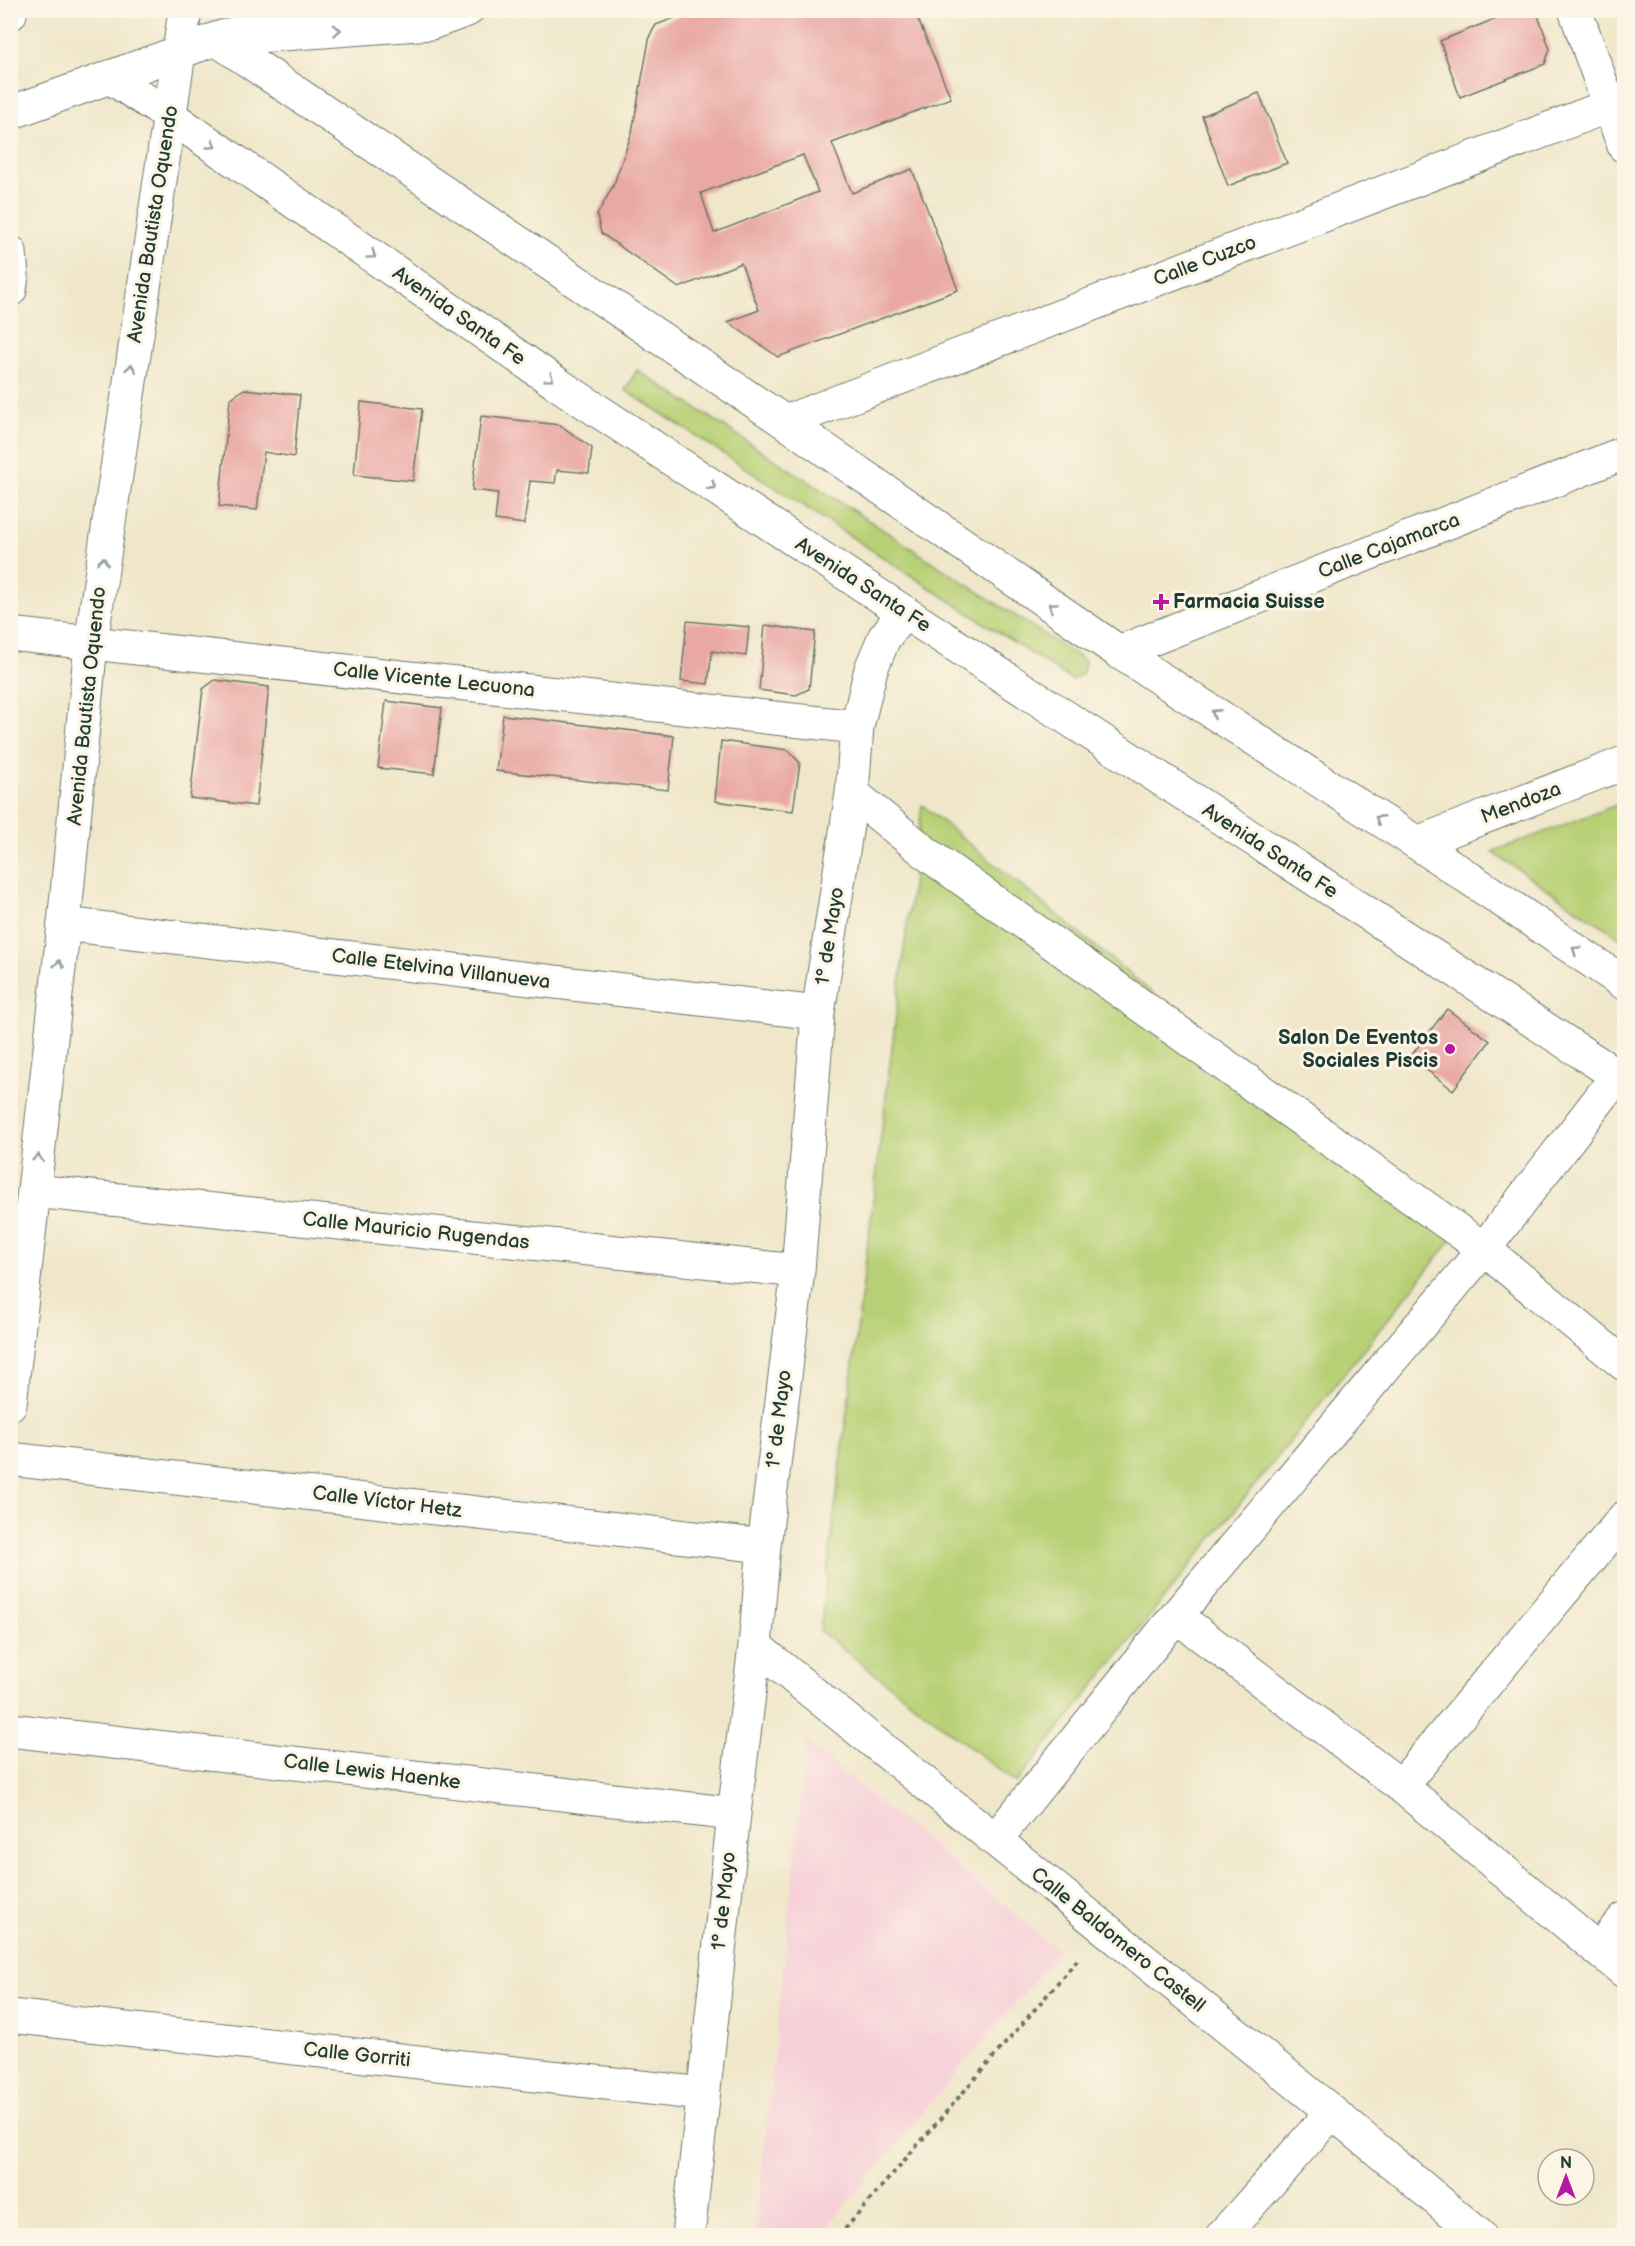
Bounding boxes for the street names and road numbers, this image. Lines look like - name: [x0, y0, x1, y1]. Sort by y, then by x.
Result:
- street label: Avenida Bautista Oquendo: [122, 104, 184, 344]
- street label: Calle Cuzco: [1150, 230, 1260, 292]
- street label: Avenida Santa Fe: [388, 261, 530, 371]
- street label: Calle Cajamarca: [1315, 508, 1463, 584]
- street label: Avenida Santa Fe: [791, 532, 935, 638]
- street label: Avenida Bautista Oquendo: [63, 585, 111, 827]
- street label: Calle Vicente Lecuona: [332, 657, 536, 703]
- street label: Mendoza: [1478, 777, 1564, 829]
- street label: Avenida Santa Fe: [1198, 798, 1342, 904]
- street label: 1º de Mayo: [810, 885, 850, 987]
- street label: Calle Etelvina Villanueva: [330, 944, 552, 994]
- street label: Calle Mauricio Rugendas: [301, 1207, 531, 1255]
- street label: 1º de Mayo: [761, 1369, 797, 1469]
- street label: Calle Víctor Hetz: [311, 1481, 464, 1523]
- street label: Calle Lewis Haenke: [282, 1749, 462, 1795]
- street label: 1º de Mayo: [707, 1851, 741, 1951]
- street label: Calle Baldomero Castell: [1026, 1862, 1210, 2018]
- street label: Calle Gorriti: [302, 2037, 412, 2073]

